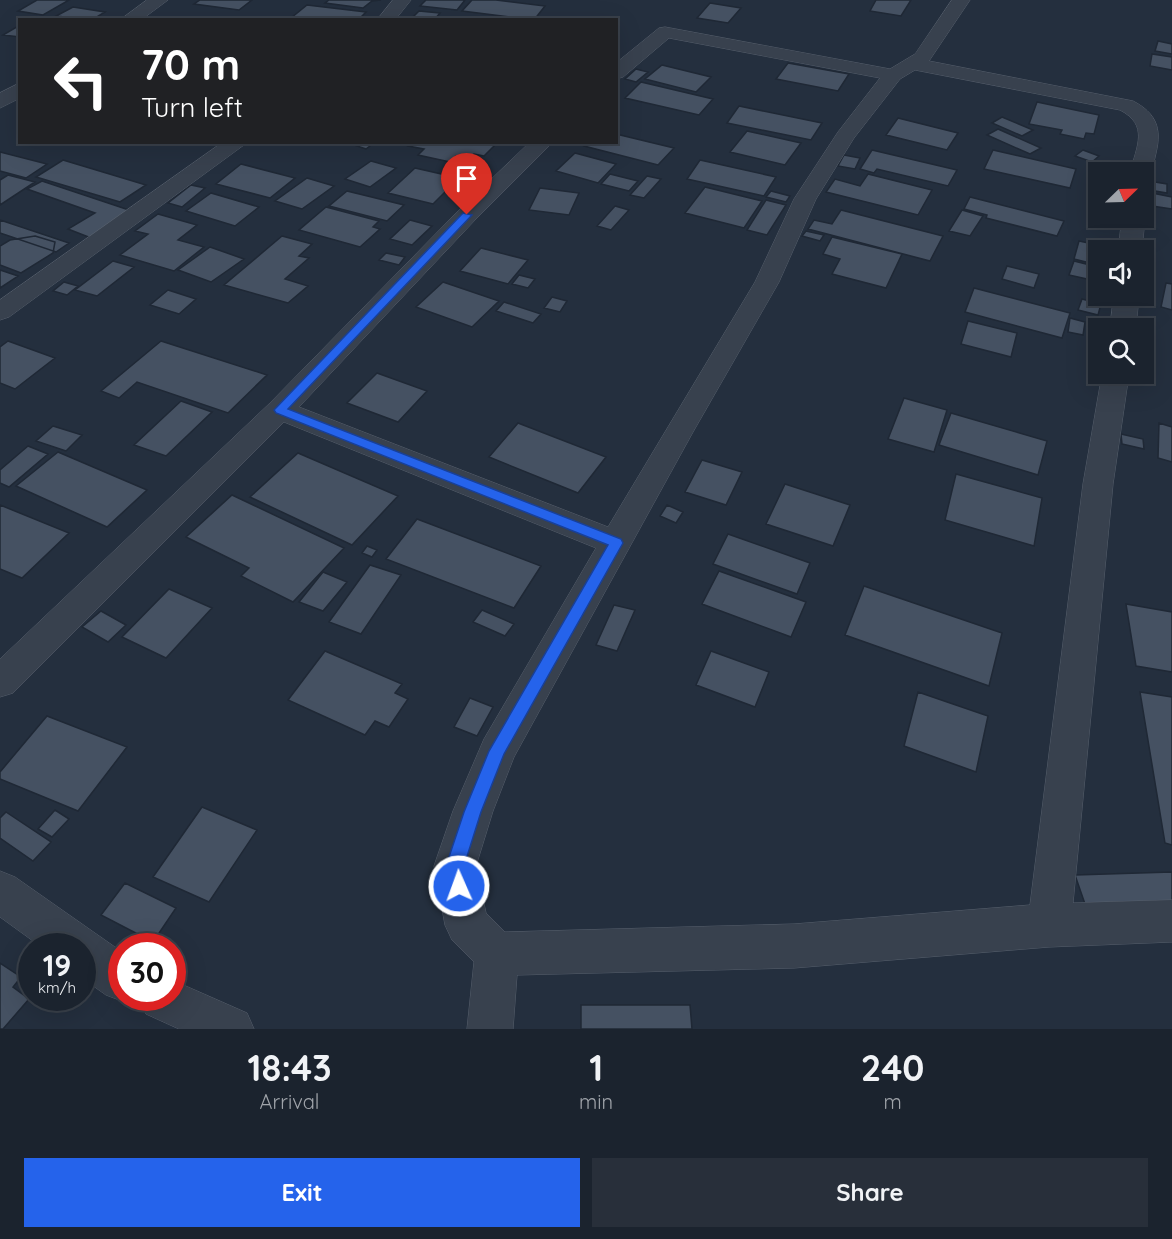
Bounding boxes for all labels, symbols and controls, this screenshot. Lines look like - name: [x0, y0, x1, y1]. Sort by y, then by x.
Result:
- text: 70 m: [141, 38, 240, 91]
- icon: left: [42, 42, 120, 120]
- text: Turn left: [141, 90, 243, 124]
- pin: [441, 153, 492, 215]
- icon: arrive: [450, 162, 483, 195]
- north arrow: [1088, 162, 1154, 228]
- map controls: [1088, 162, 1154, 384]
- button: sound: [1088, 240, 1154, 306]
- button: search: [1088, 318, 1154, 384]
- position arrow: [427, 854, 491, 918]
- speed limit sign: 30: [108, 933, 186, 1011]
- text: 19: [43, 946, 71, 984]
- text: km/h: [38, 978, 76, 997]
- text: 18:43: [248, 1045, 332, 1090]
- text: 1: [589, 1045, 603, 1090]
- text: 240: [861, 1045, 924, 1090]
- text: Arrival: [260, 1089, 319, 1114]
- text: min: [579, 1089, 613, 1114]
- text: m: [883, 1089, 902, 1114]
- button: Exit: [24, 1158, 580, 1227]
- button: Share: [592, 1158, 1148, 1227]

